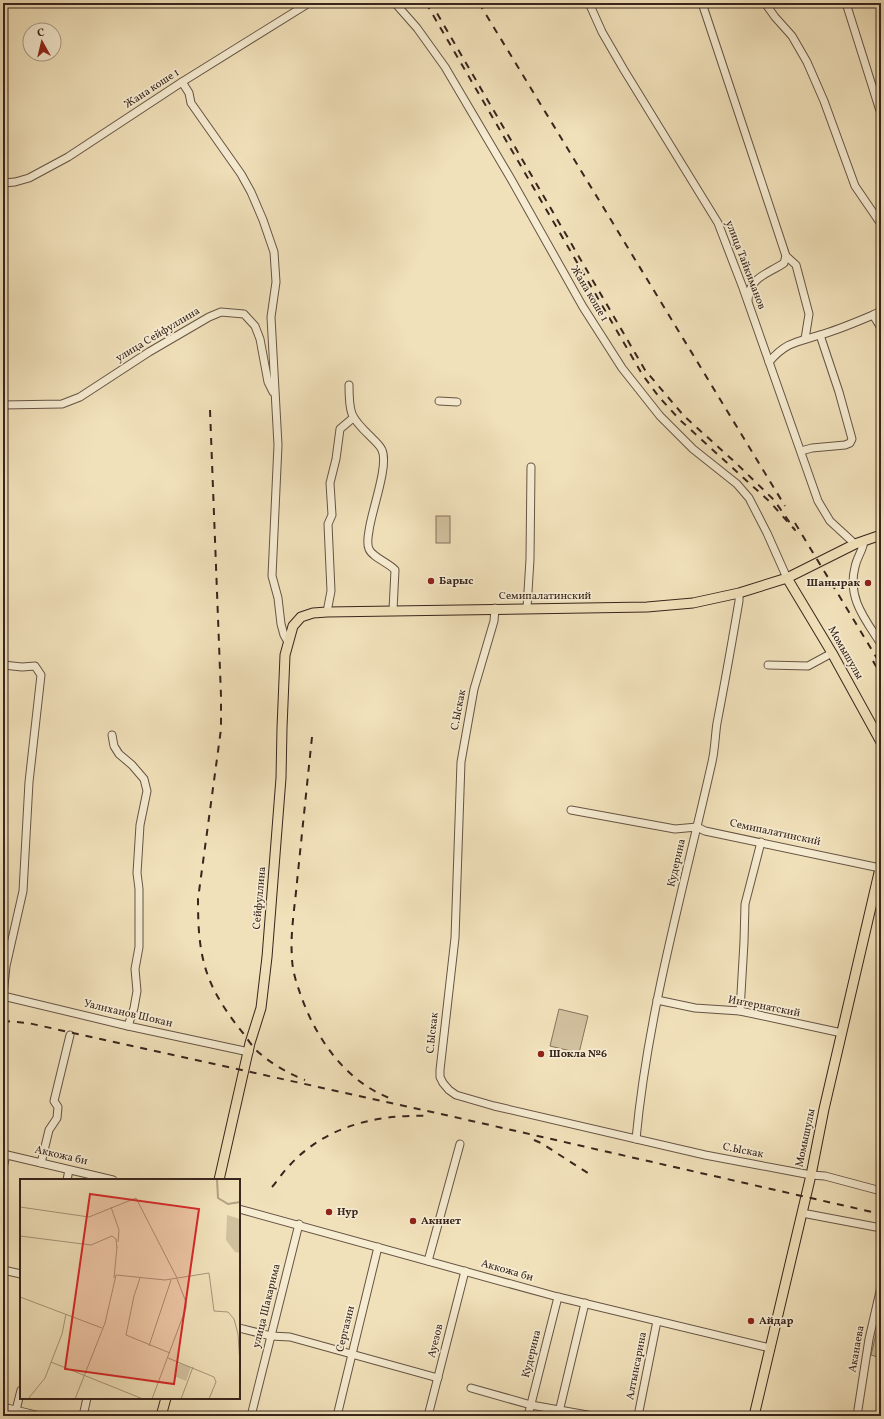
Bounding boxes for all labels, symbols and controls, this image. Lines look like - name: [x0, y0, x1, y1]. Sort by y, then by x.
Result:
- north arrow: [22, 22, 62, 62]
- text: С: [36, 26, 45, 42]
- street label: Жана коше 1: [122, 66, 182, 112]
- street label: улица Тайкиманов: [721, 218, 769, 312]
- street label: Жана коше 1: [566, 263, 612, 325]
- street label: улица Сейфуллина: [113, 304, 203, 366]
- place label: Барыс: [439, 574, 473, 589]
- marker: Барыс: [426, 576, 436, 586]
- place label: Шанырак: [807, 576, 860, 591]
- marker: Шанырак: [863, 578, 873, 588]
- street label: Семипалатинский: [499, 589, 592, 604]
- street label: Момышулы: [824, 624, 866, 683]
- street label: С.Ыскак: [448, 688, 470, 732]
- street label: Семипалатинский: [728, 816, 822, 850]
- street label: Кудерина: [664, 837, 690, 889]
- street label: Сейфуллина: [250, 865, 270, 930]
- street label: Интернатский: [727, 993, 802, 1021]
- street label: Уалиханов Шокан: [82, 996, 174, 1032]
- street label: С.Ыскак: [423, 1012, 443, 1054]
- place label: Шокла №6: [549, 1047, 607, 1062]
- marker: Шокла №6: [536, 1049, 546, 1059]
- street label: Момышулы: [792, 1107, 820, 1169]
- street label: С.Ыскак: [721, 1140, 765, 1162]
- street label: Аккожа би: [33, 1143, 89, 1169]
- inset map: [20, 1179, 240, 1399]
- place label: Нур: [337, 1205, 358, 1220]
- marker: Нур: [324, 1207, 334, 1217]
- place label: Акниет: [421, 1214, 461, 1229]
- marker: Акниет: [408, 1216, 418, 1226]
- street label: Аккожа би: [479, 1256, 535, 1286]
- street label: улица Шакарима: [249, 1262, 285, 1350]
- street label: Сергазин: [333, 1304, 359, 1354]
- place label: Айдар: [759, 1314, 793, 1329]
- marker: Айдар: [746, 1316, 756, 1326]
- street label: Ауезов: [425, 1322, 448, 1359]
- street label: Аканаева: [845, 1324, 869, 1374]
- street label: Кудерина: [519, 1328, 545, 1380]
- street label: Алтынсарина: [623, 1330, 651, 1401]

